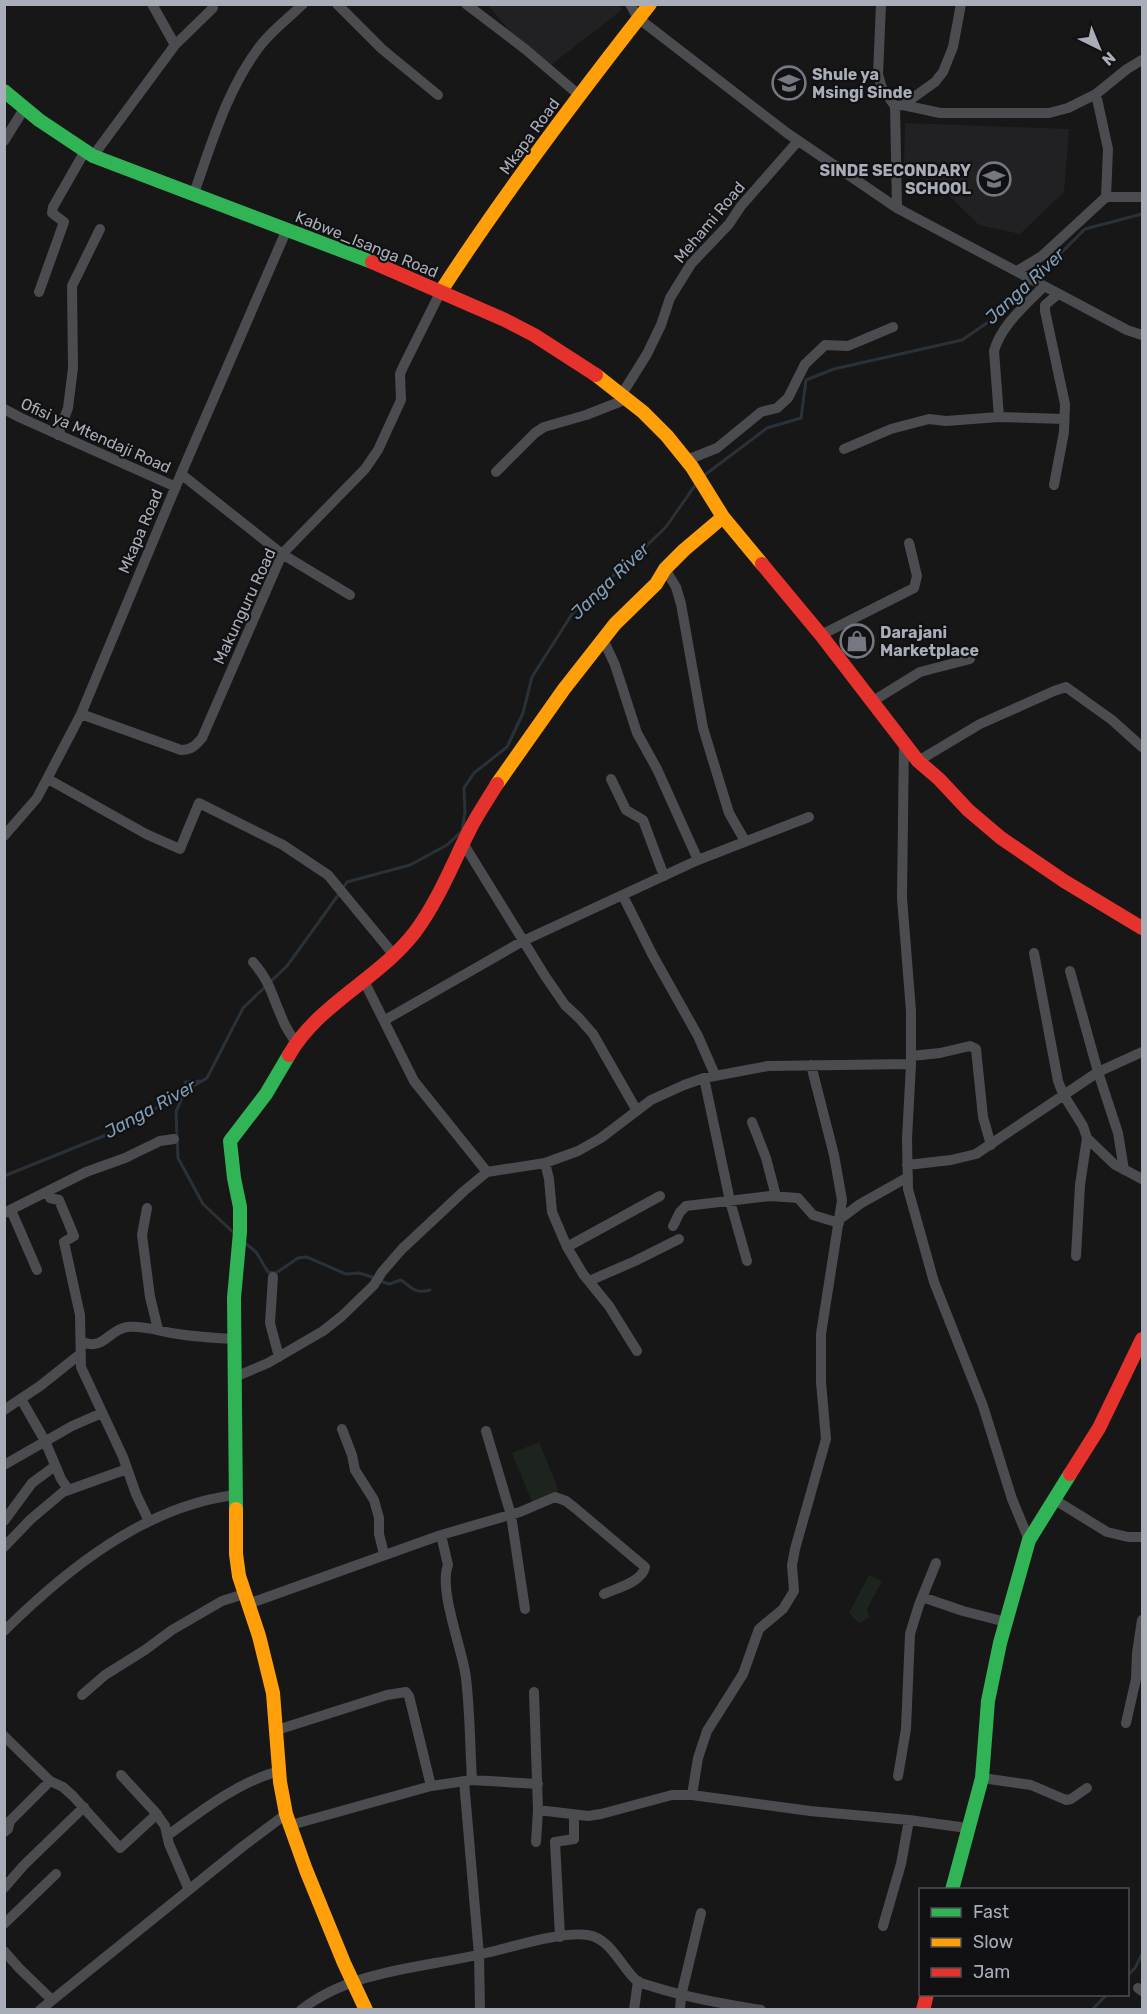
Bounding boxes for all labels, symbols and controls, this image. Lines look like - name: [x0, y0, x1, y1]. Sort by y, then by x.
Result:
- north arrow: [1069, 18, 1129, 78]
- text: N: [1098, 48, 1120, 69]
- school or university icon: Shule ya Msingi Sinde: [771, 65, 807, 101]
- place label: Shule ya Msingi Sinde: [812, 65, 912, 102]
- street label: Mkapa Road: [495, 94, 563, 178]
- place label: SINDE SECONDARY SCHOOL: [820, 161, 971, 198]
- school or university icon: SINDE SECONDARY SCHOOL: [976, 161, 1012, 197]
- street label: Mehami Road: [670, 178, 749, 267]
- street label: Kabwe_Isanga Road: [293, 207, 441, 282]
- water label: Janga River: [980, 243, 1070, 329]
- street label: Ofisi ya Mtendaji Road: [18, 394, 174, 477]
- street label: Mkapa Road: [114, 486, 167, 576]
- water label: Janga River: [566, 537, 655, 624]
- street label: Makunguru Road: [209, 545, 280, 667]
- shop icon: Darajani Marketplace: [839, 623, 875, 659]
- place label: Darajani Marketplace: [880, 623, 979, 660]
- water label: Janga River: [100, 1074, 201, 1143]
- legend: [919, 1888, 1129, 1996]
- text: Fast: [973, 1901, 1009, 1923]
- text: Slow: [973, 1931, 1013, 1953]
- text: Jam: [973, 1961, 1010, 1983]

